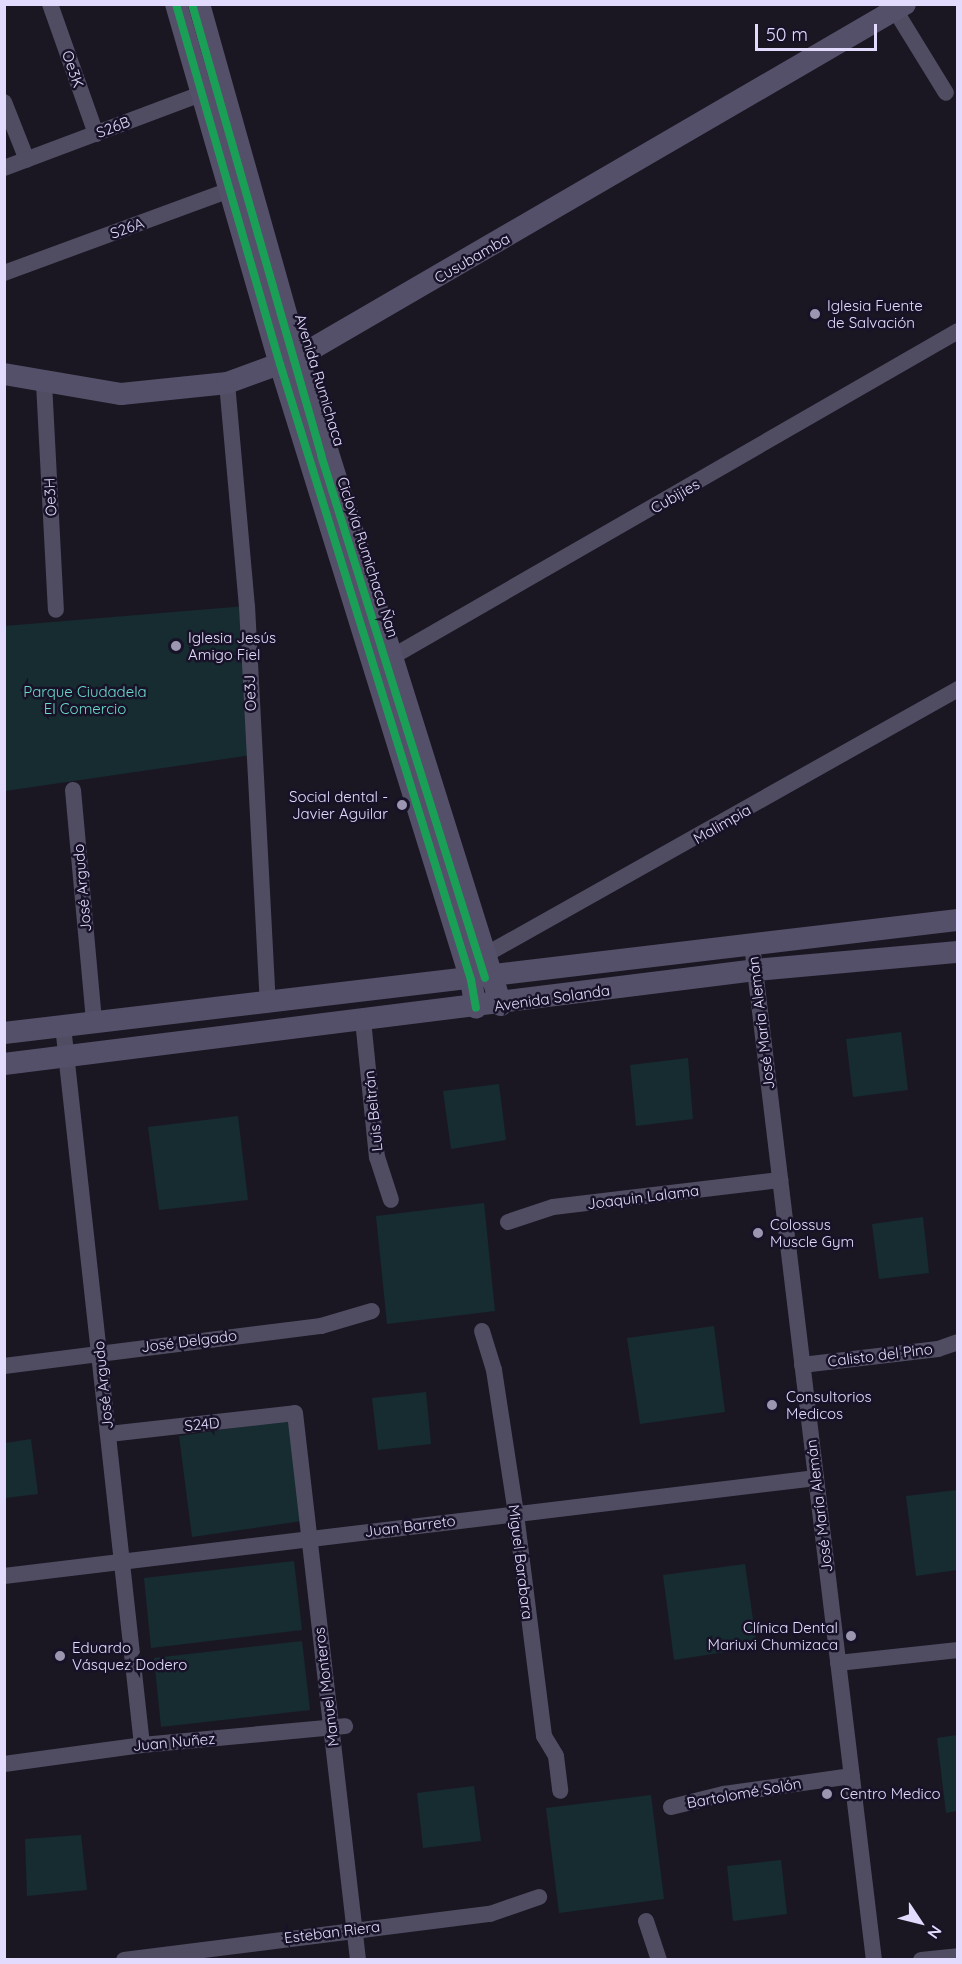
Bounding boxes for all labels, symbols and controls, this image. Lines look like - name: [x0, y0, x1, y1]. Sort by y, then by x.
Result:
- scale bar: [758, 12, 880, 50]
- text: 50 m: [766, 23, 808, 46]
- street label: Oe3K: [58, 48, 88, 90]
- street label: S26B: [94, 112, 132, 142]
- street label: S26A: [108, 214, 146, 242]
- street label: Cusubamba: [431, 229, 513, 287]
- place label: Iglesia Fuente de Salvación: [827, 296, 923, 331]
- marker: Iglesia Fuente de Salvación: [808, 307, 822, 321]
- street label: Avenida Rumichaca: [291, 312, 349, 448]
- street label: Ciclovía Rumichaca Ñan: [334, 474, 402, 640]
- street label: Cubijies: [647, 475, 703, 517]
- street label: Oe3H: [40, 477, 60, 517]
- place label: Iglesia Jesús Amigo Fiel: [188, 628, 276, 663]
- marker: Iglesia Jesús Amigo Fiel: [169, 639, 183, 653]
- street label: Oe3J: [240, 674, 260, 712]
- park label: Parque Ciudadela El Comercio: [23, 682, 147, 717]
- place label: Social dental - Javier Aguilar: [289, 787, 388, 822]
- marker: Social dental - Javier Aguilar: [393, 796, 411, 814]
- street label: Malimpia: [690, 800, 754, 848]
- street label: José Argudo: [69, 843, 95, 933]
- street label: José María Alemán: [744, 955, 778, 1091]
- street label: Avenida Solanda: [493, 981, 611, 1015]
- street label: Luis Beltrán: [360, 1070, 386, 1152]
- street label: Joaquin Lalama: [586, 1181, 700, 1213]
- place label: Colossus Muscle Gym: [770, 1215, 854, 1250]
- marker: Colossus Muscle Gym: [751, 1226, 765, 1240]
- street label: José Delgado: [140, 1326, 238, 1356]
- street label: José Argudo: [89, 1340, 117, 1430]
- street label: Calisto del Pino: [826, 1340, 934, 1370]
- place label: Consultorios Medicos: [786, 1387, 872, 1422]
- marker: Consultorios Medicos: [763, 1396, 781, 1414]
- street label: S24D: [184, 1413, 220, 1435]
- street label: José María Alemán: [802, 1438, 836, 1574]
- street label: Miguel Barabara: [505, 1503, 537, 1621]
- street label: Juan Barreto: [363, 1511, 457, 1541]
- place label: Clínica Dental Mariuxi Chumizaca: [708, 1618, 838, 1653]
- street label: Manuel Monteros: [310, 1626, 342, 1748]
- marker: Clínica Dental Mariuxi Chumizaca: [842, 1627, 860, 1645]
- place label: Eduardo Vásquez Dodero: [72, 1638, 187, 1673]
- marker: Eduardo Vásquez Dodero: [53, 1649, 67, 1663]
- street label: Juan Nuñez: [132, 1729, 216, 1755]
- street label: Bartolomé Solón: [685, 1774, 803, 1812]
- marker: Centro Medico: [818, 1785, 836, 1803]
- place label: Centro Medico: [840, 1785, 941, 1803]
- north arrow: [890, 1892, 950, 1952]
- street label: Esteban Riera: [283, 1917, 381, 1947]
- text: N: [923, 1922, 946, 1943]

